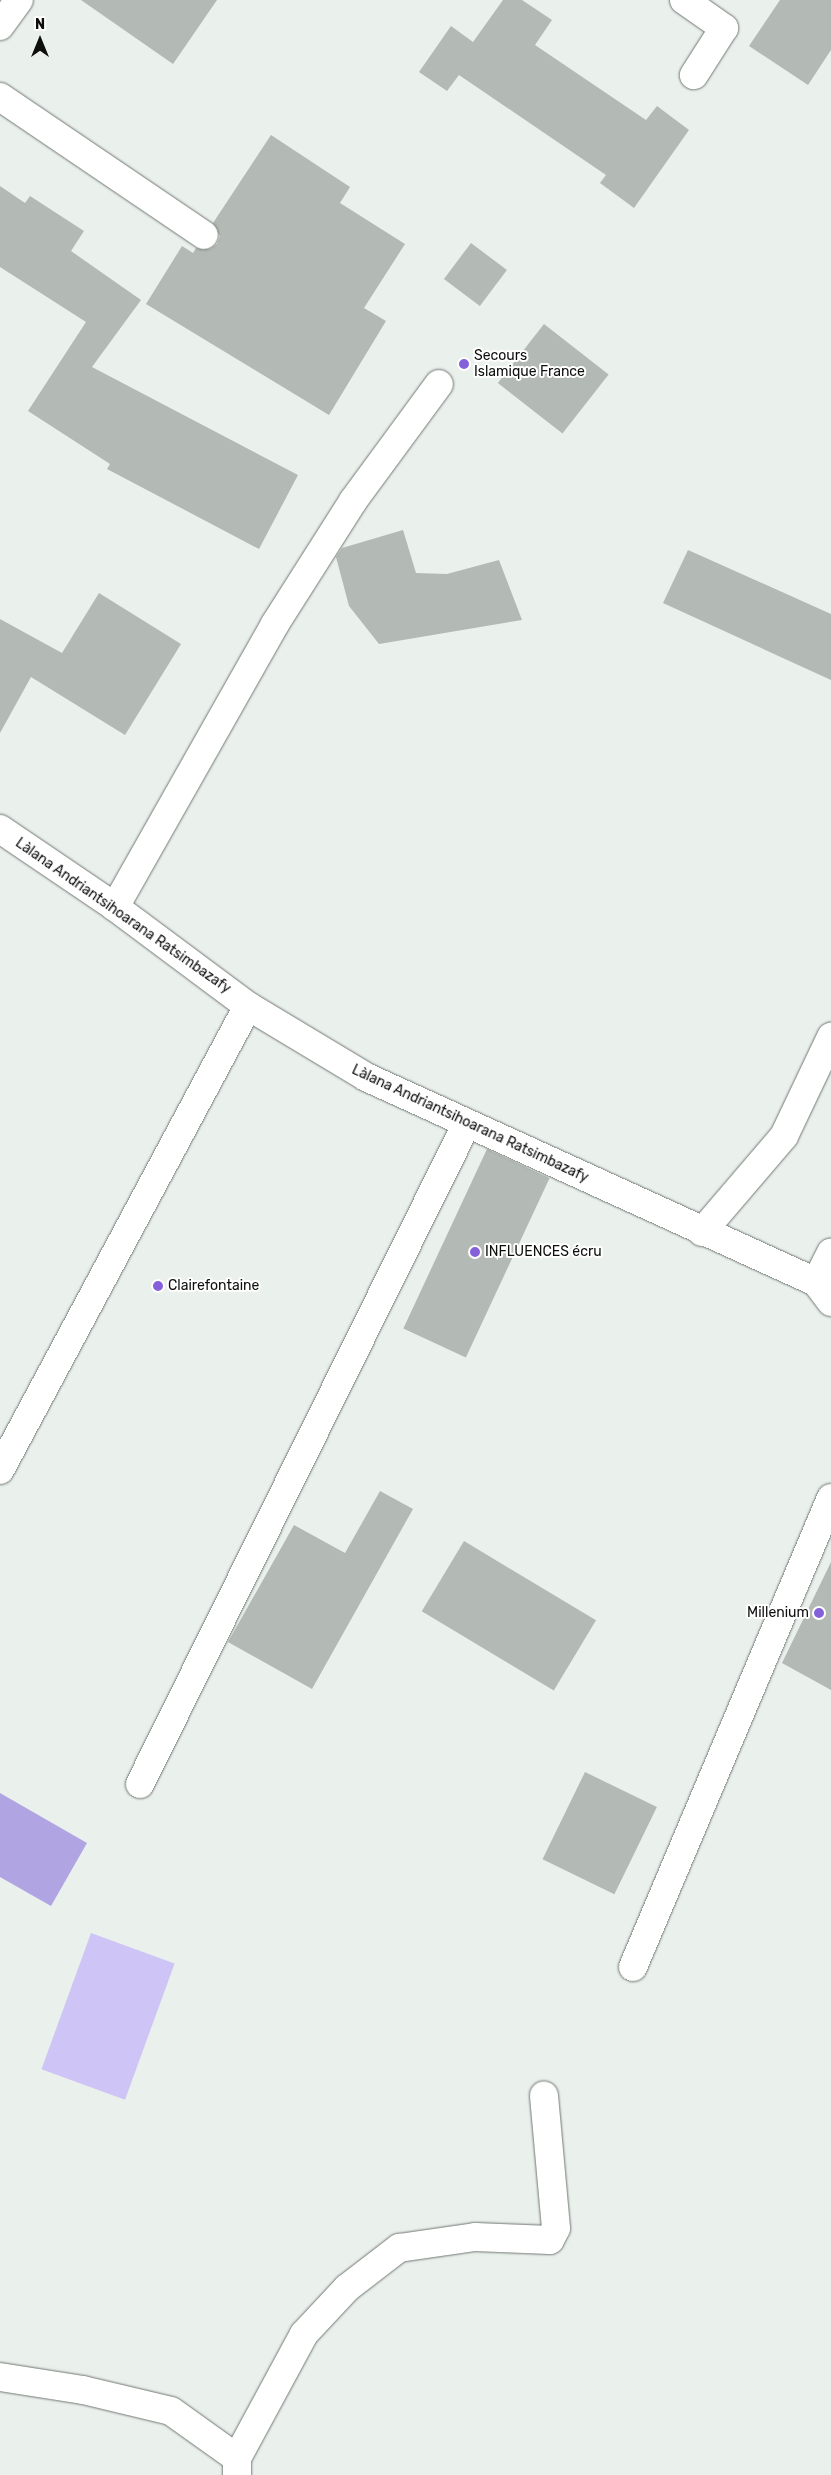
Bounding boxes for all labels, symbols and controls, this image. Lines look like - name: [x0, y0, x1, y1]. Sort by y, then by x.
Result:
- north arrow: [15, 15, 65, 65]
- text: N: [35, 16, 45, 33]
- place label: Secours Islamique France: [474, 348, 585, 381]
- marker: Secours Islamique France: [458, 358, 470, 370]
- street label: Làlana Andriantsihoarana Ratsimbazafy: [12, 835, 234, 997]
- street label: Làlana Andriantsihoarana Ratsimbazafy: [349, 1062, 591, 1186]
- place label: INFLUENCES écru: [485, 1244, 602, 1260]
- marker: INFLUENCES écru: [469, 1246, 481, 1258]
- place label: Clairefontaine: [168, 1278, 259, 1294]
- marker: Clairefontaine: [152, 1280, 164, 1292]
- place label: Millenium: [747, 1605, 809, 1621]
- marker: Millenium: [813, 1607, 825, 1619]

